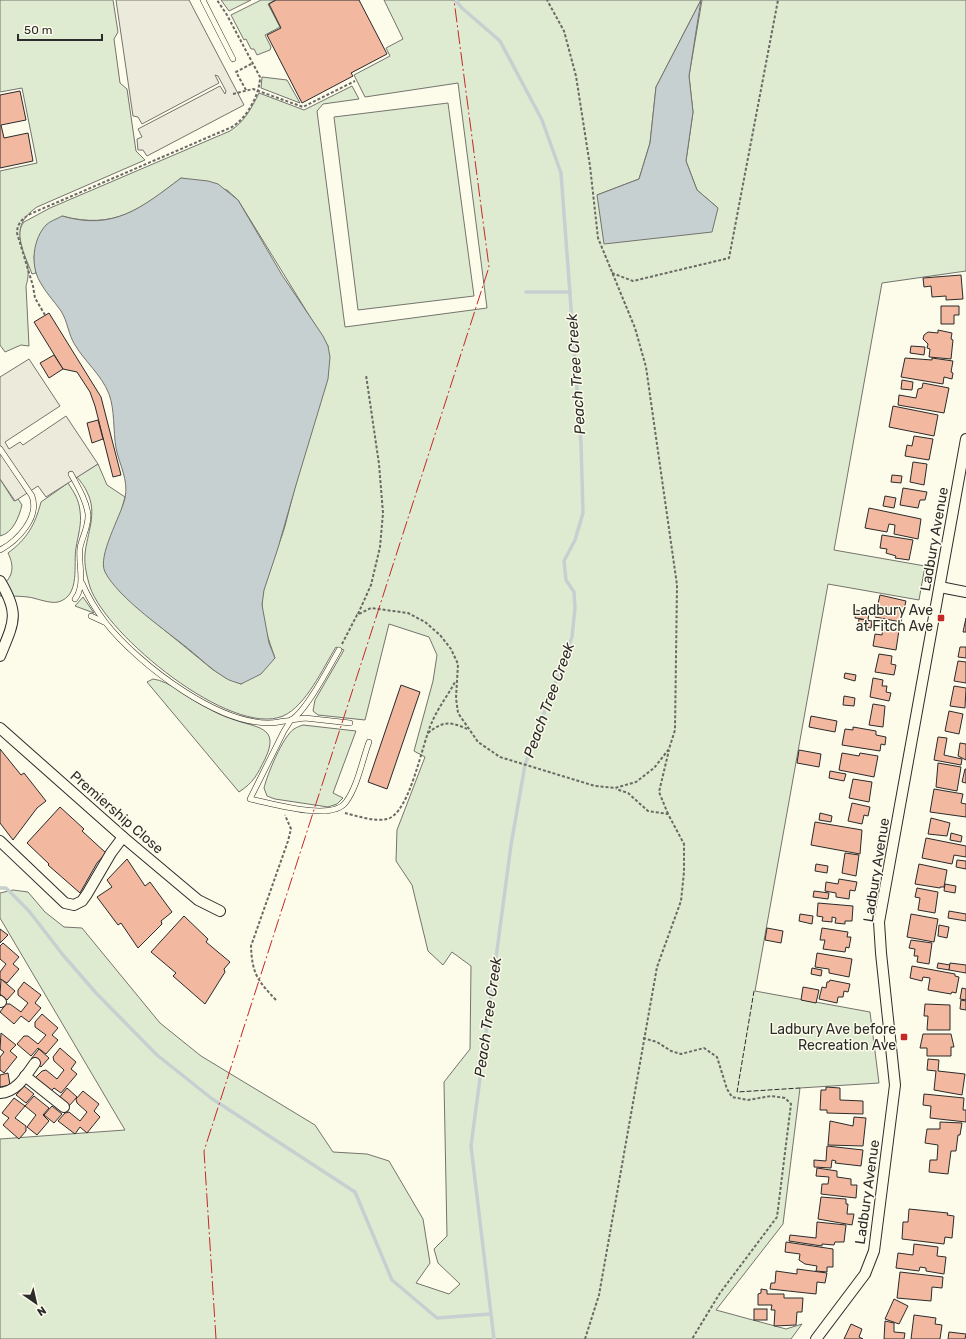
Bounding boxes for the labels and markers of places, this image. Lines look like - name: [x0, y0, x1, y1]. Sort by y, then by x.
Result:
- place label: Ladbury Ave at Fitch Ave: [852, 602, 933, 635]
- marker: Ladbury Ave at Fitch Ave: [936, 613, 946, 623]
- place label: Ladbury Ave before Recreation Ave: [769, 1021, 896, 1054]
- marker: Ladbury Ave before Recreation Ave: [899, 1032, 909, 1042]

